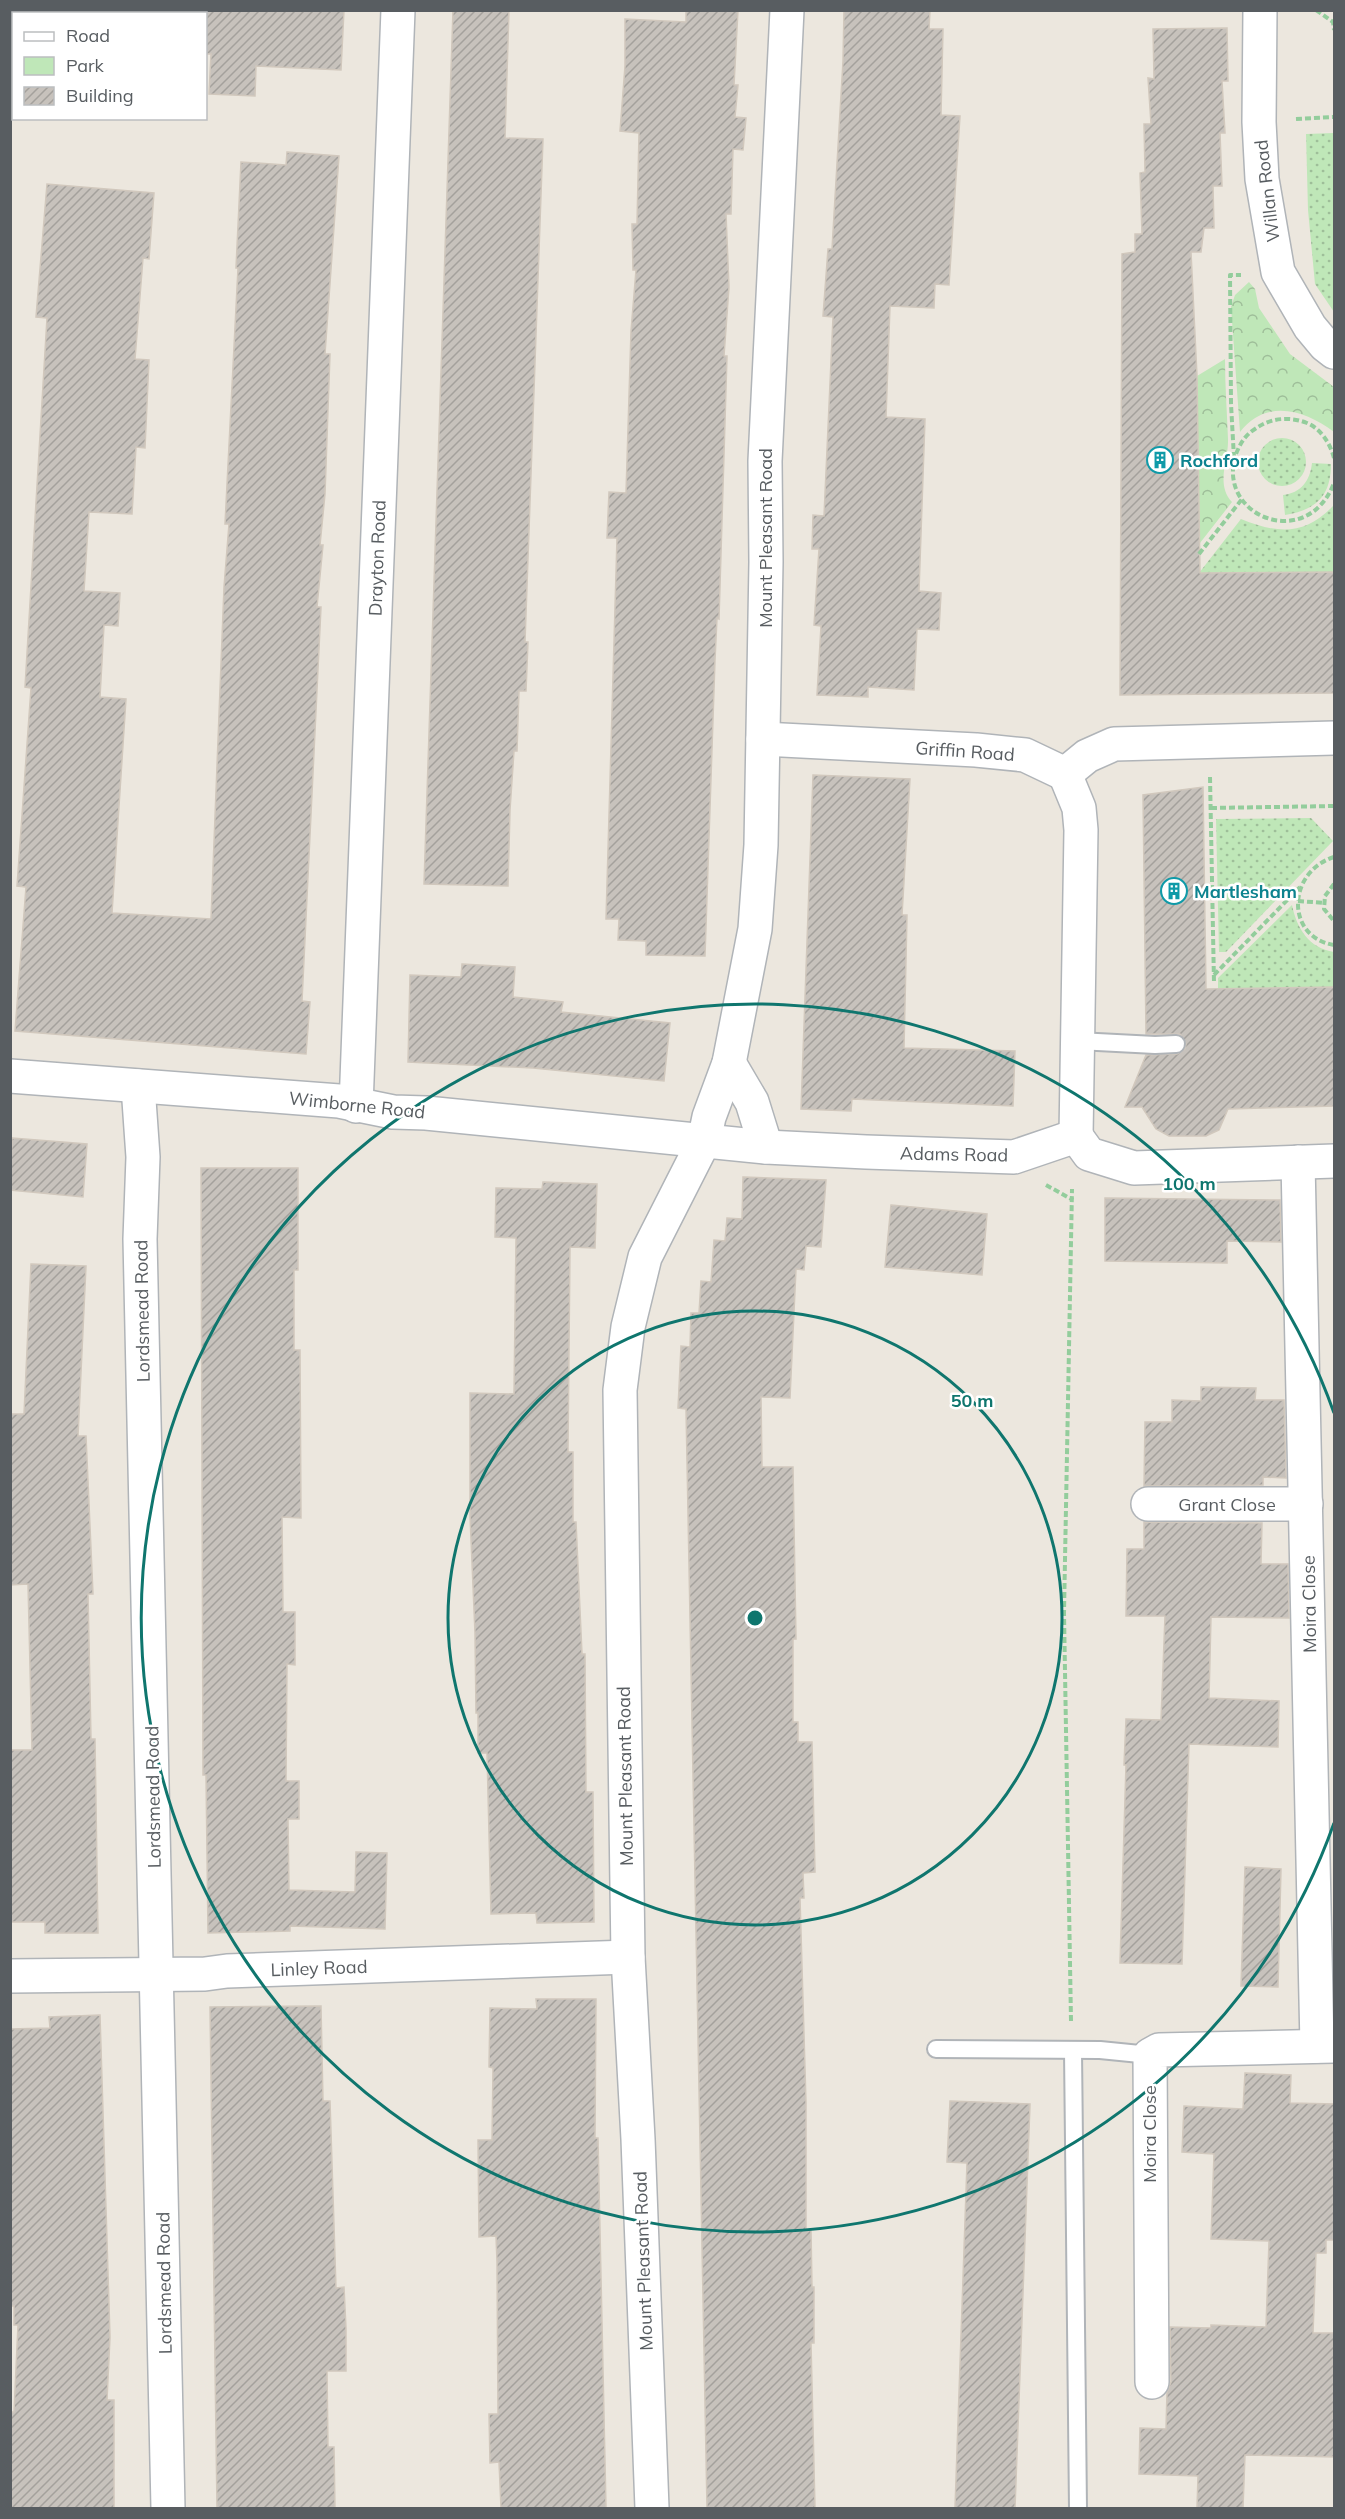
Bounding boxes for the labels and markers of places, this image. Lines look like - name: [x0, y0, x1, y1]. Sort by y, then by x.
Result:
- building icon: Rochford: [1145, 445, 1175, 475]
- place label: Rochford: [1180, 449, 1258, 472]
- building icon: Martlesham: [1159, 876, 1189, 906]
- place label: Martlesham: [1194, 880, 1297, 903]
- centre of rings: [745, 1608, 765, 1628]

